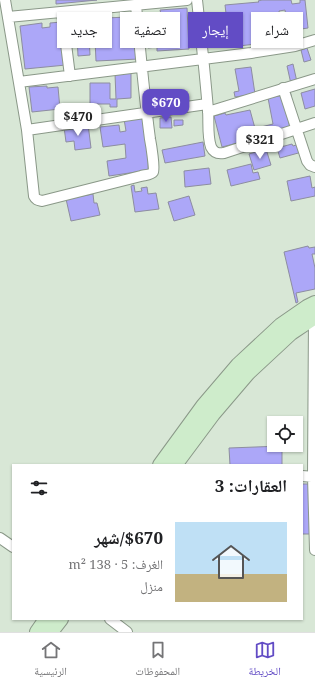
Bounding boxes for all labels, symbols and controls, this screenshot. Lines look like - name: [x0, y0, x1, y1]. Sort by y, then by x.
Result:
- chip: جديد: [57, 12, 112, 48]
- chip: تصفية: [120, 12, 180, 48]
- chip: إيجار: [188, 12, 243, 48]
- chip: شراء: [251, 12, 303, 48]
- pin: $670: [142, 89, 190, 123]
- text: $670: [151, 93, 181, 111]
- pin: $470: [54, 103, 102, 137]
- text: $470: [63, 107, 93, 125]
- pin: $321: [236, 126, 284, 160]
- text: $321: [245, 130, 275, 148]
- map controls: [267, 416, 303, 452]
- button: locate: [267, 416, 303, 452]
- text: العقارات: 3: [215, 474, 287, 497]
- icon: filters: [28, 477, 50, 499]
- text: $670/شهر: [94, 526, 163, 549]
- icon: home: [207, 538, 255, 586]
- text: الغرف: 5 · 138 m²: [68, 555, 163, 573]
- text: منزل: [140, 577, 163, 595]
- tab: الرئيسية: [34, 639, 67, 682]
- tab: المحفوظات: [135, 639, 180, 682]
- tab: الخريطة: [248, 639, 281, 682]

